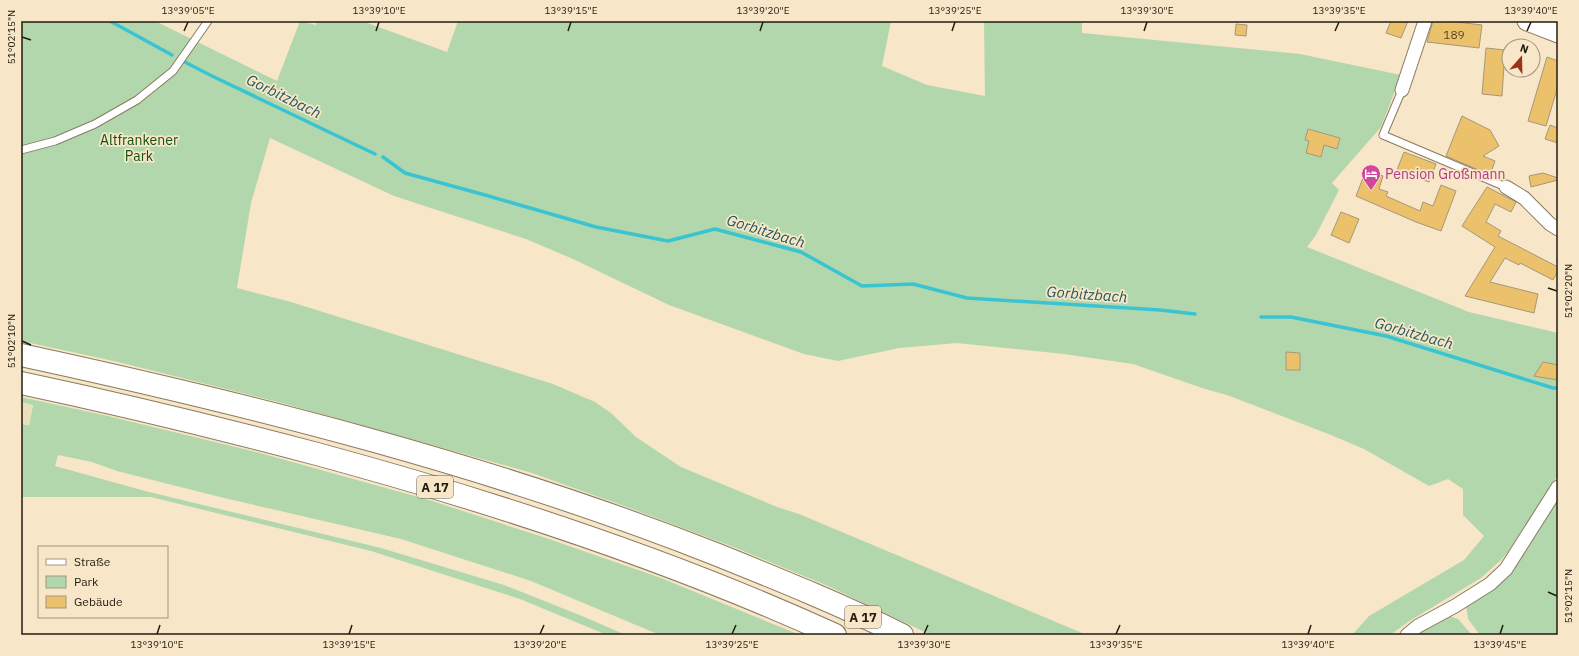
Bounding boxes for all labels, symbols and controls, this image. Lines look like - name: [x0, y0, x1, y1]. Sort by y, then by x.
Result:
- text: 13°39'05"E: [161, 4, 215, 17]
- text: 13°39'10"E: [352, 4, 406, 17]
- text: 13°39'15"E: [544, 4, 598, 17]
- text: 13°39'20"E: [736, 4, 790, 17]
- text: 13°39'25"E: [928, 4, 982, 17]
- text: 13°39'30"E: [1120, 4, 1174, 17]
- text: 13°39'35"E: [1312, 4, 1366, 17]
- text: 13°39'40"E: [1504, 4, 1558, 17]
- text: 51°02'15"N: [5, 10, 18, 64]
- house number: 189: [1443, 27, 1465, 42]
- north arrow: [1501, 38, 1541, 78]
- text: N: [1518, 41, 1531, 57]
- water label: Gorbitzbach: [244, 70, 324, 122]
- park label: Altfrankener Park: [100, 131, 178, 165]
- hotel icon: Pension Großmann: [1360, 163, 1382, 191]
- place label: Pension Großmann: [1385, 165, 1505, 183]
- water label: Gorbitzbach: [725, 210, 807, 252]
- text: 51°02'20"N: [1562, 264, 1575, 318]
- water label: Gorbitzbach: [1046, 282, 1128, 306]
- water label: Gorbitzbach: [1373, 313, 1455, 353]
- text: 51°02'10"N: [5, 314, 18, 368]
- road number: A 17: [417, 476, 453, 498]
- legend: [38, 546, 168, 618]
- text: Straße: [74, 554, 111, 569]
- text: 51°02'15"N: [1562, 569, 1575, 623]
- text: Park: [74, 574, 99, 589]
- text: Gebäude: [74, 594, 123, 609]
- road number: A 17: [845, 606, 881, 628]
- text: 13°39'10"E: [130, 638, 184, 651]
- text: 13°39'15"E: [322, 638, 376, 651]
- text: 13°39'20"E: [513, 638, 567, 651]
- text: 13°39'25"E: [705, 638, 759, 651]
- text: 13°39'30"E: [897, 638, 951, 651]
- text: 13°39'35"E: [1089, 638, 1143, 651]
- text: 13°39'40"E: [1281, 638, 1335, 651]
- text: 13°39'45"E: [1473, 638, 1527, 651]

